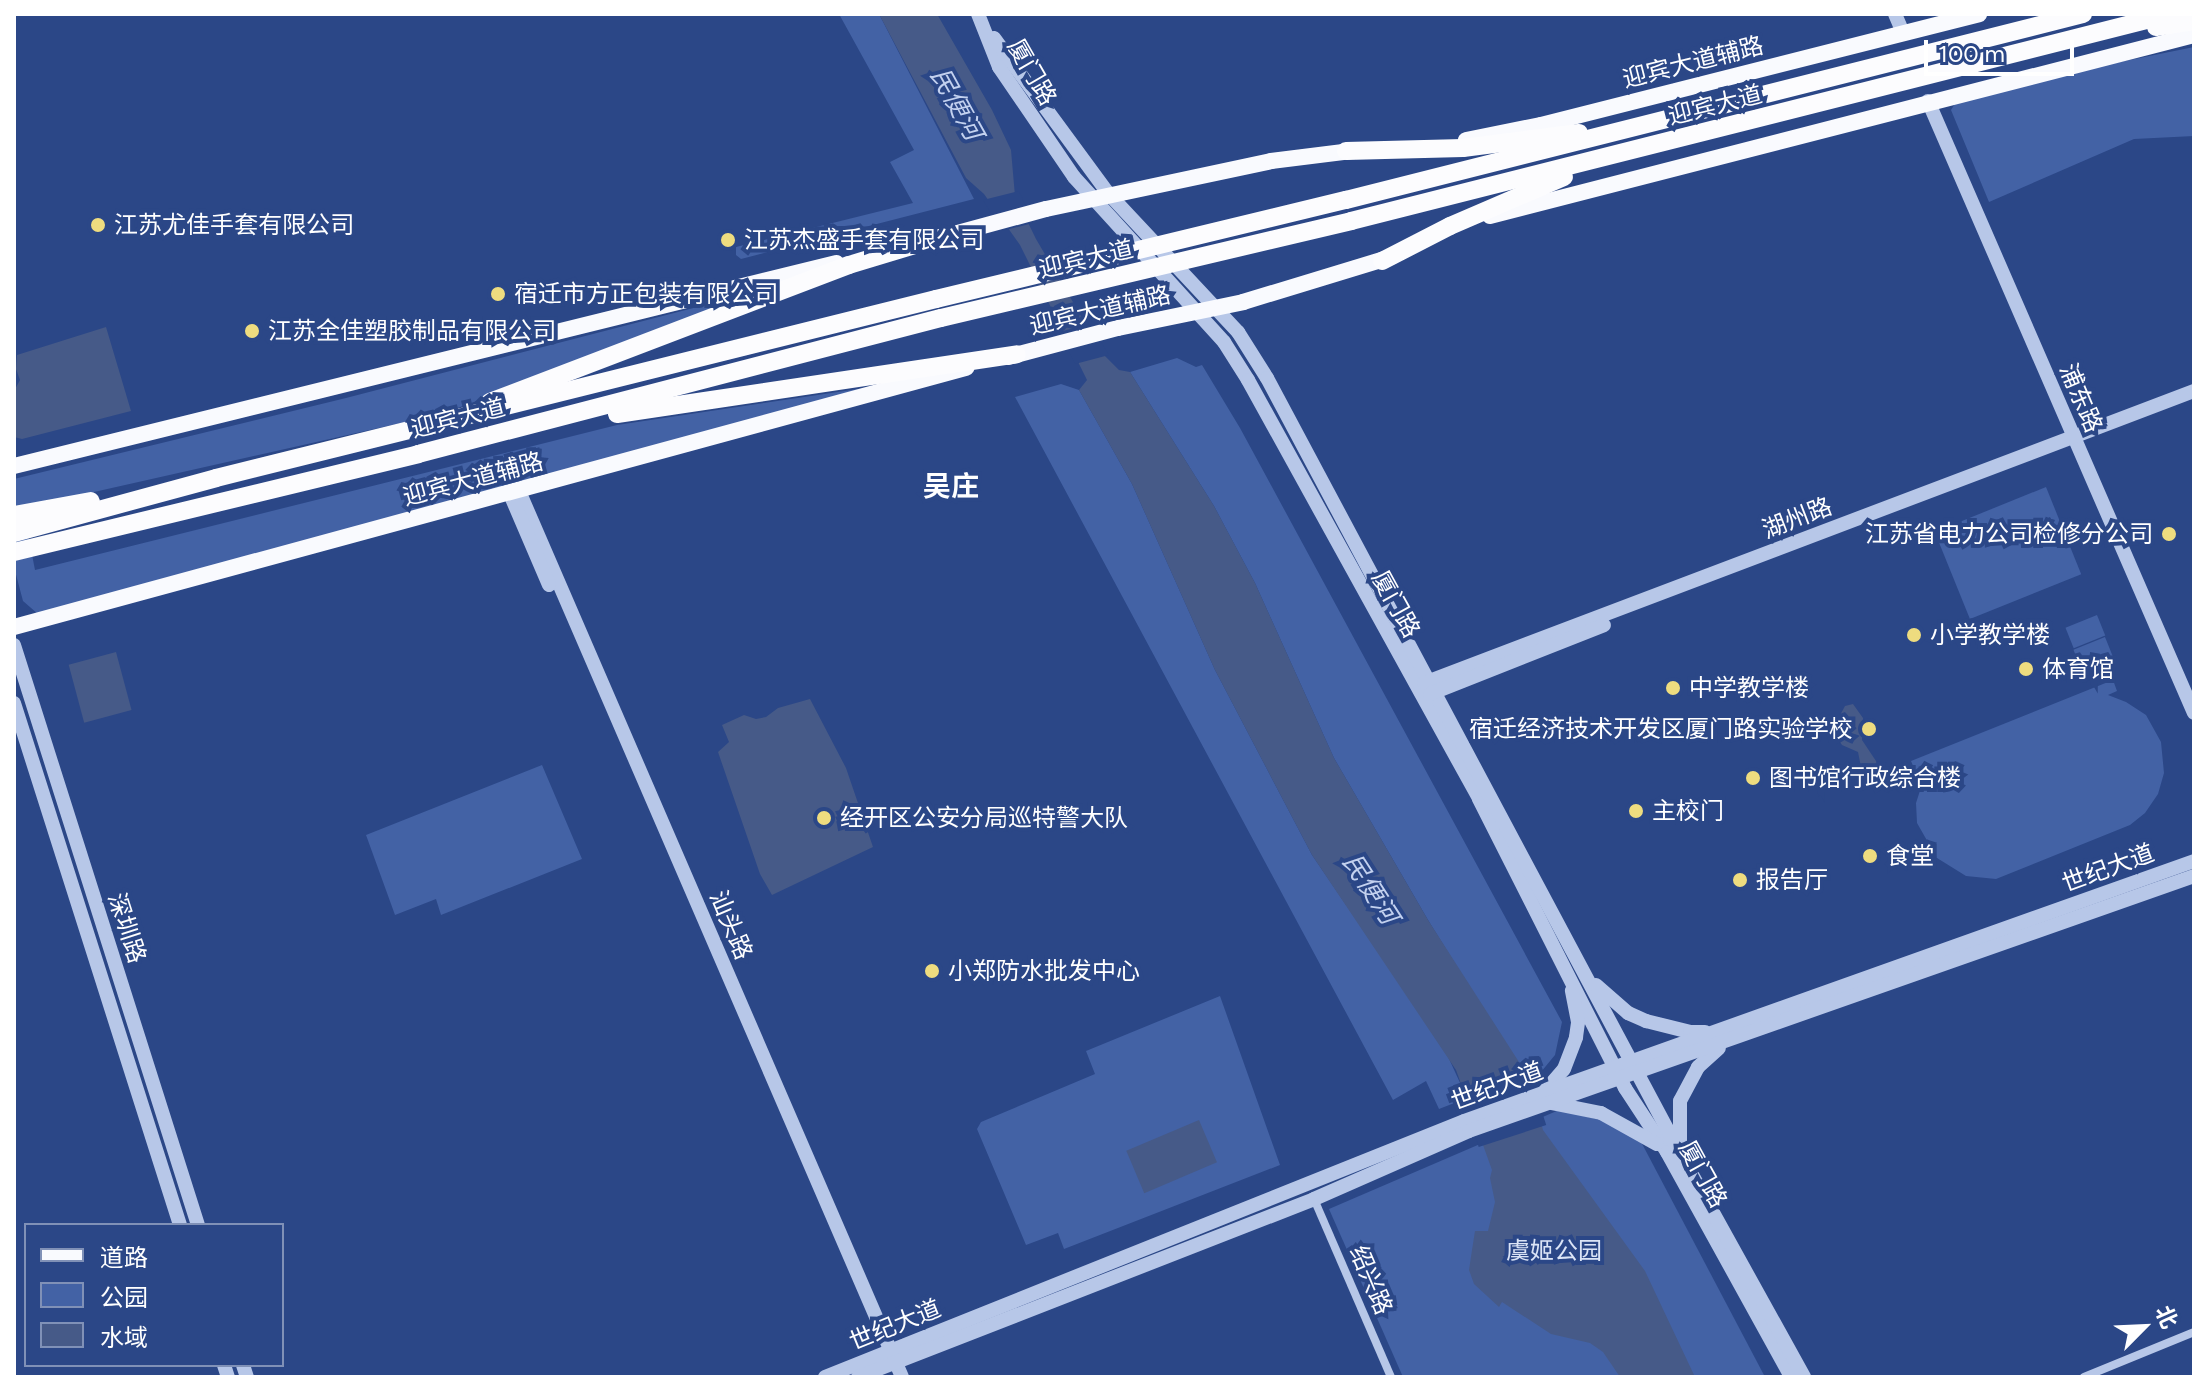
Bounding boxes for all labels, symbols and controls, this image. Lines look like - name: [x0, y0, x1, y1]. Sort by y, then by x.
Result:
- scale bar: [1928, 24, 2078, 74]
- street label: 迎宾大道辅路: [1620, 31, 1766, 93]
- street label: 厦门路: [1002, 34, 1062, 110]
- text: 100 m: [1938, 39, 2005, 68]
- water label: 民便河: [923, 62, 989, 146]
- street label: 迎宾大道: [1665, 79, 1765, 131]
- place label: 江苏尤佳手套有限公司: [114, 211, 354, 239]
- marker: 江苏尤佳手套有限公司: [89, 216, 107, 234]
- place label: 江苏杰盛手套有限公司: [744, 226, 984, 254]
- marker: 江苏杰盛手套有限公司: [719, 231, 737, 249]
- street label: 迎宾大道: [1036, 234, 1136, 284]
- place label: 宿迁市方正包装有限公司: [514, 280, 778, 308]
- street label: 迎宾大道辅路: [1027, 280, 1173, 340]
- marker: 宿迁市方正包装有限公司: [489, 285, 507, 303]
- place label: 江苏全佳塑胶制品有限公司: [268, 317, 556, 345]
- marker: 江苏全佳塑胶制品有限公司: [243, 322, 261, 340]
- street label: 浦东路: [2054, 359, 2108, 437]
- street label: 迎宾大道: [408, 392, 508, 444]
- street label: 迎宾大道辅路: [400, 446, 546, 512]
- district label: 吴庄: [923, 469, 979, 503]
- street label: 湖州路: [1758, 492, 1836, 544]
- place label: 江苏省电力公司检修分公司: [1865, 520, 2153, 548]
- marker: 江苏省电力公司检修分公司: [2160, 525, 2178, 543]
- street label: 厦门路: [1366, 566, 1426, 642]
- place label: 小学教学楼: [1930, 621, 2050, 649]
- marker: 小学教学楼: [1905, 626, 1923, 644]
- place label: 体育馆: [2042, 655, 2114, 683]
- marker: 体育馆: [2017, 660, 2035, 678]
- place label: 中学教学楼: [1689, 674, 1809, 702]
- marker: 中学教学楼: [1664, 679, 1682, 697]
- place label: 宿迁经济技术开发区厦门路实验学校: [1469, 715, 1853, 743]
- marker: 宿迁经济技术开发区厦门路实验学校: [1860, 720, 1878, 738]
- place label: 图书馆行政综合楼: [1769, 764, 1961, 792]
- marker: 图书馆行政综合楼: [1744, 769, 1762, 787]
- place label: 主校门: [1652, 797, 1724, 825]
- marker: 主校门: [1627, 802, 1645, 820]
- place label: 经开区公安分局巡特警大队: [840, 804, 1128, 832]
- marker: 经开区公安分局巡特警大队: [815, 809, 833, 827]
- street label: 世纪大道: [2058, 838, 2158, 898]
- place label: 食堂: [1886, 842, 1934, 870]
- marker: 食堂: [1861, 847, 1879, 865]
- water label: 民便河: [1336, 848, 1404, 930]
- place label: 报告厅: [1756, 866, 1828, 894]
- marker: 报告厅: [1731, 871, 1749, 889]
- street label: 汕头路: [704, 886, 758, 964]
- street label: 深圳路: [102, 889, 152, 967]
- place label: 小郑防水批发中心: [948, 957, 1140, 985]
- marker: 小郑防水批发中心: [923, 962, 941, 980]
- street label: 世纪大道: [1447, 1056, 1547, 1116]
- street label: 厦门路: [1673, 1136, 1733, 1212]
- legend: [24, 1223, 284, 1367]
- park label: 虞姬公园: [1506, 1237, 1602, 1265]
- street label: 绍兴路: [1344, 1241, 1398, 1319]
- text: 道路: [100, 1243, 148, 1272]
- text: 公园: [100, 1283, 148, 1312]
- north arrow: [2104, 1287, 2184, 1367]
- street label: 世纪大道: [845, 1294, 945, 1356]
- text: 北: [2150, 1301, 2183, 1333]
- text: 水域: [100, 1323, 148, 1352]

